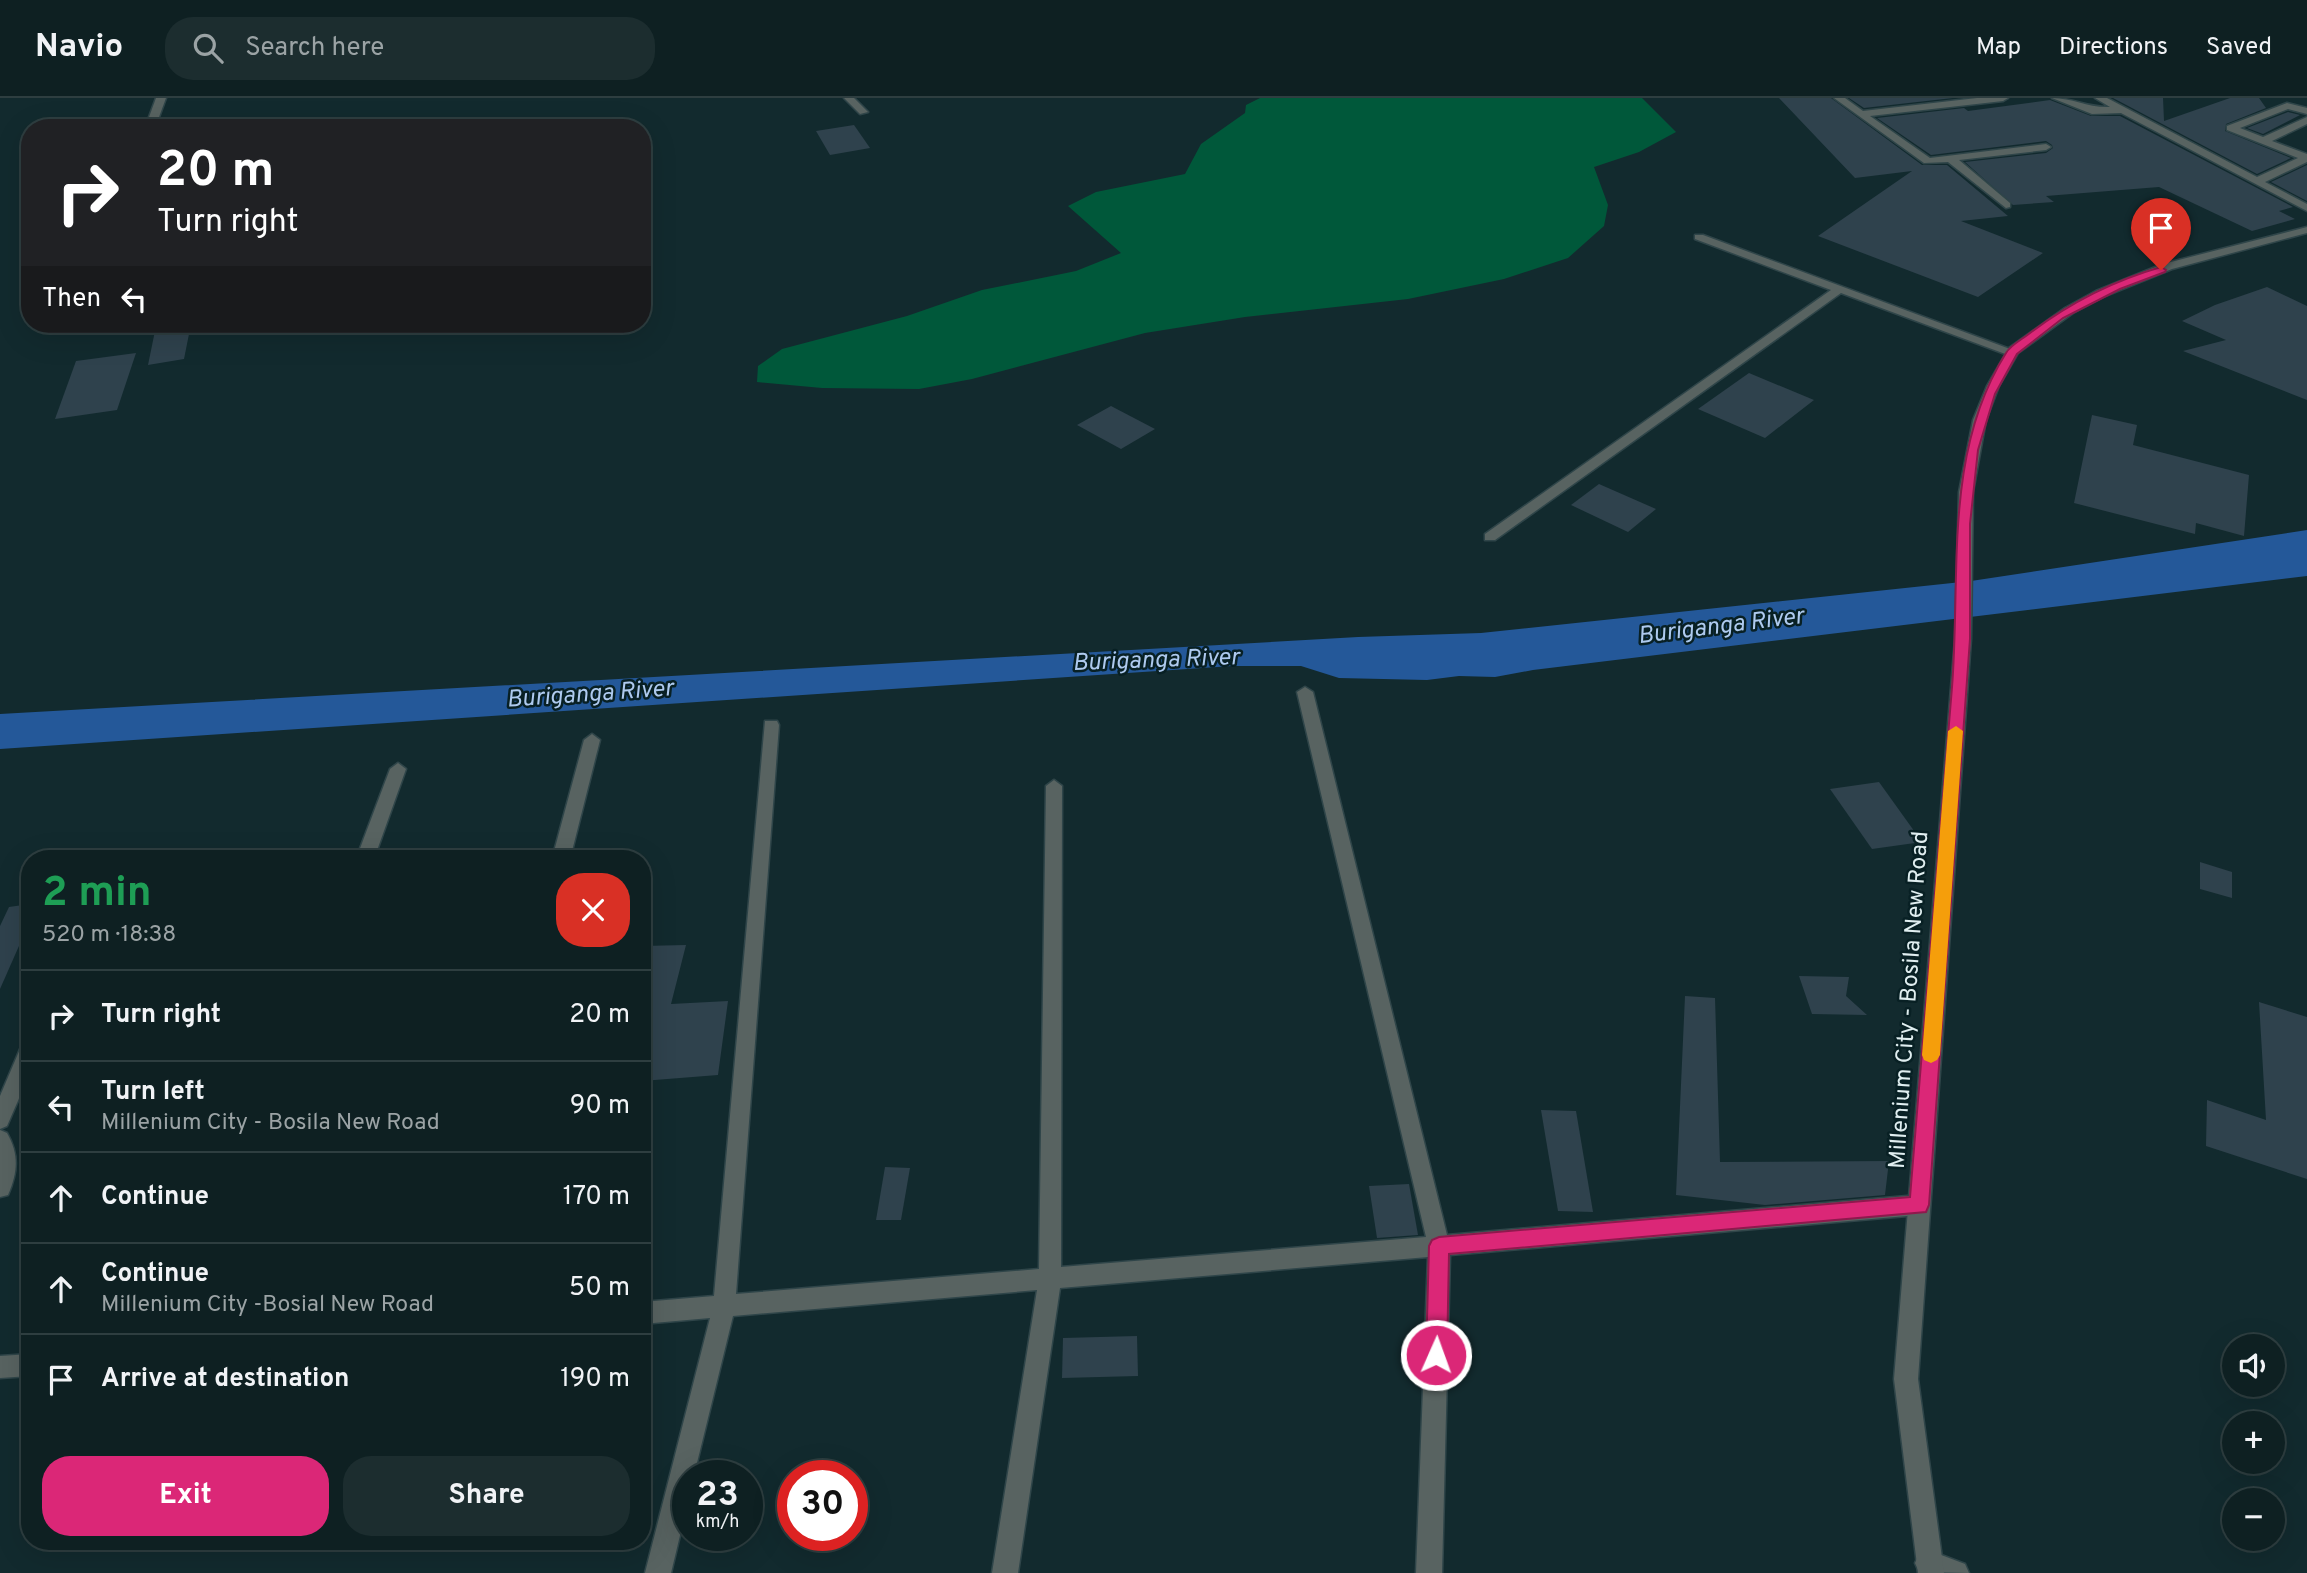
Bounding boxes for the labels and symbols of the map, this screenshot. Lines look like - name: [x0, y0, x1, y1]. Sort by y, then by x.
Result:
- pin: [2131, 198, 2191, 270]
- water label: Buriganga River: [1636, 602, 1808, 652]
- water label: Buriganga River: [1072, 643, 1242, 679]
- water label: Buriganga River: [506, 674, 676, 716]
- street label: Millenium City - Bosila New Road: [1884, 830, 1936, 1170]
- position arrow: [1399, 1318, 1473, 1392]
- speed limit sign: 30: [777, 1460, 868, 1551]

